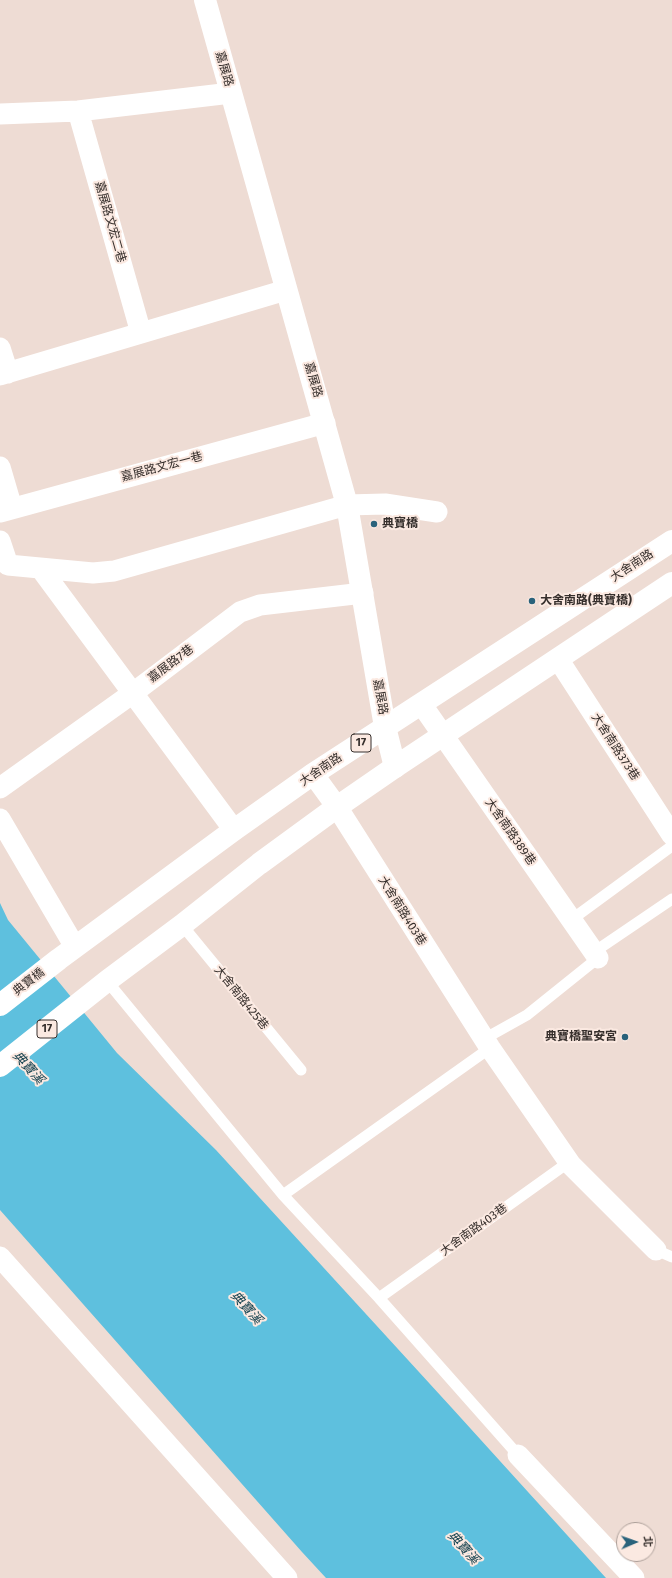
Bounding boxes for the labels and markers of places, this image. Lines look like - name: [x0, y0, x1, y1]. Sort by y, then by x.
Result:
- place label: 典寶橋: [382, 517, 418, 531]
- marker: 典寶橋: [369, 519, 379, 529]
- place label: 大舍南路(典寶橋): [540, 594, 632, 608]
- marker: 大舍南路(典寶橋): [527, 596, 537, 606]
- place label: 典寶橋聖安宮: [545, 1030, 617, 1044]
- marker: 典寶橋聖安宮: [620, 1032, 630, 1042]

